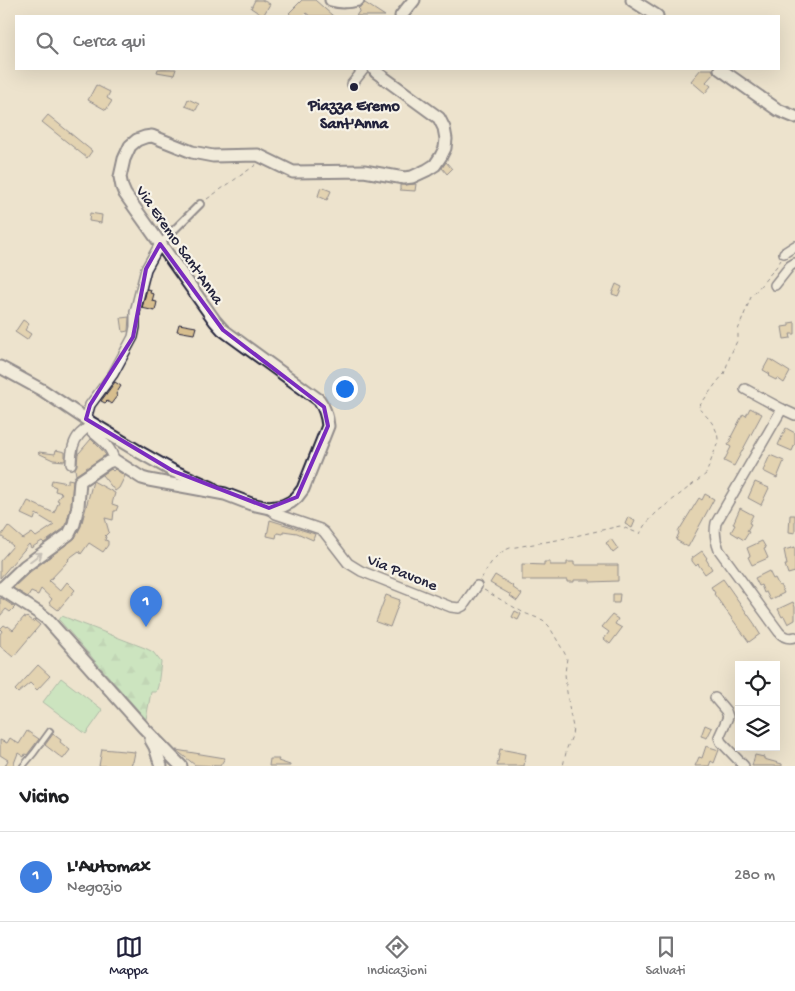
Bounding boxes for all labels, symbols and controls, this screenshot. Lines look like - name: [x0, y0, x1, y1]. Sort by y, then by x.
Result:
- search box: [15, 15, 780, 70]
- icon: search: [33, 29, 61, 57]
- text: Cerca qui: [73, 31, 146, 54]
- marker: Piazza Eremo Sant'Anna: [348, 81, 360, 93]
- place label: Piazza Eremo Sant'Anna: [307, 98, 400, 135]
- street label: Via Eremo Sant'Anna: [130, 182, 227, 310]
- your location: [332, 376, 358, 402]
- street label: Via Pavone: [363, 551, 440, 597]
- one-way arrow: [29, 552, 42, 563]
- pin: 1: [130, 586, 162, 627]
- map controls: [735, 661, 780, 751]
- button: locate: [735, 661, 780, 706]
- button: layers: [735, 706, 780, 751]
- text: Vicino: [20, 786, 69, 811]
- text: L'Automax: [67, 856, 151, 879]
- text: 1: [33, 867, 39, 886]
- text: 280 m: [734, 867, 775, 886]
- text: Negozio: [67, 879, 122, 898]
- tab: Mappa: [109, 933, 148, 980]
- tab: Indicazioni: [367, 933, 427, 980]
- tab: Salvati: [646, 933, 686, 980]

